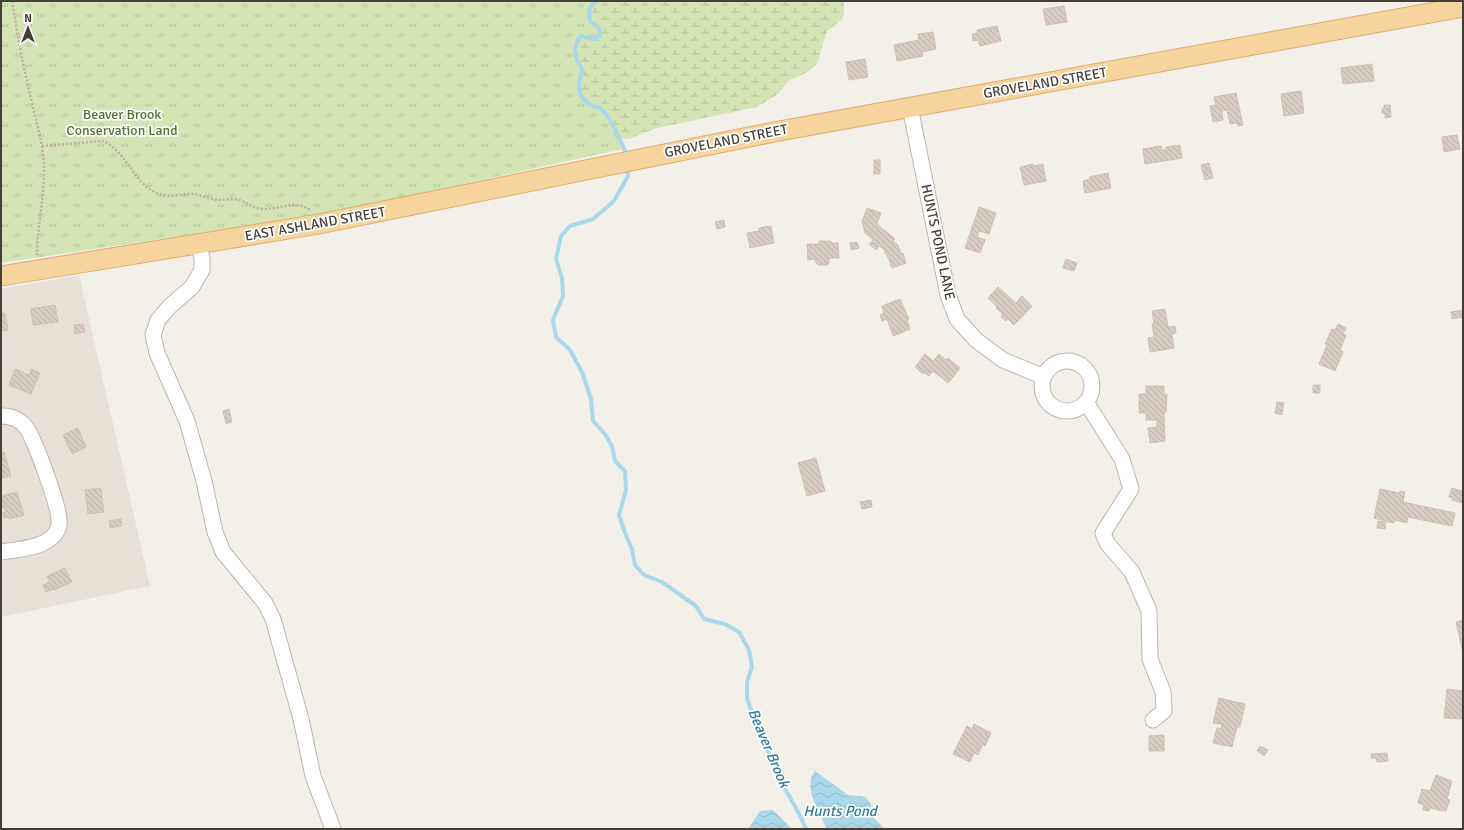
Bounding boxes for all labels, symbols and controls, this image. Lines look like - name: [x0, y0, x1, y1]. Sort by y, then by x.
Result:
- north arrow: [8, 8, 48, 48]
- text: N: [24, 12, 32, 25]
- street label: GROVELAND STREET: [982, 64, 1108, 102]
- park label: Beaver Brook Conservation Land: [66, 106, 178, 139]
- street label: GROVELAND STREET: [663, 121, 789, 161]
- street label: HUNTS POND LANE: [917, 182, 959, 302]
- street label: EAST ASHLAND STREET: [243, 203, 387, 245]
- water label: Beaver Brook: [744, 706, 794, 792]
- water label: Hunts Pond: [803, 802, 879, 820]

